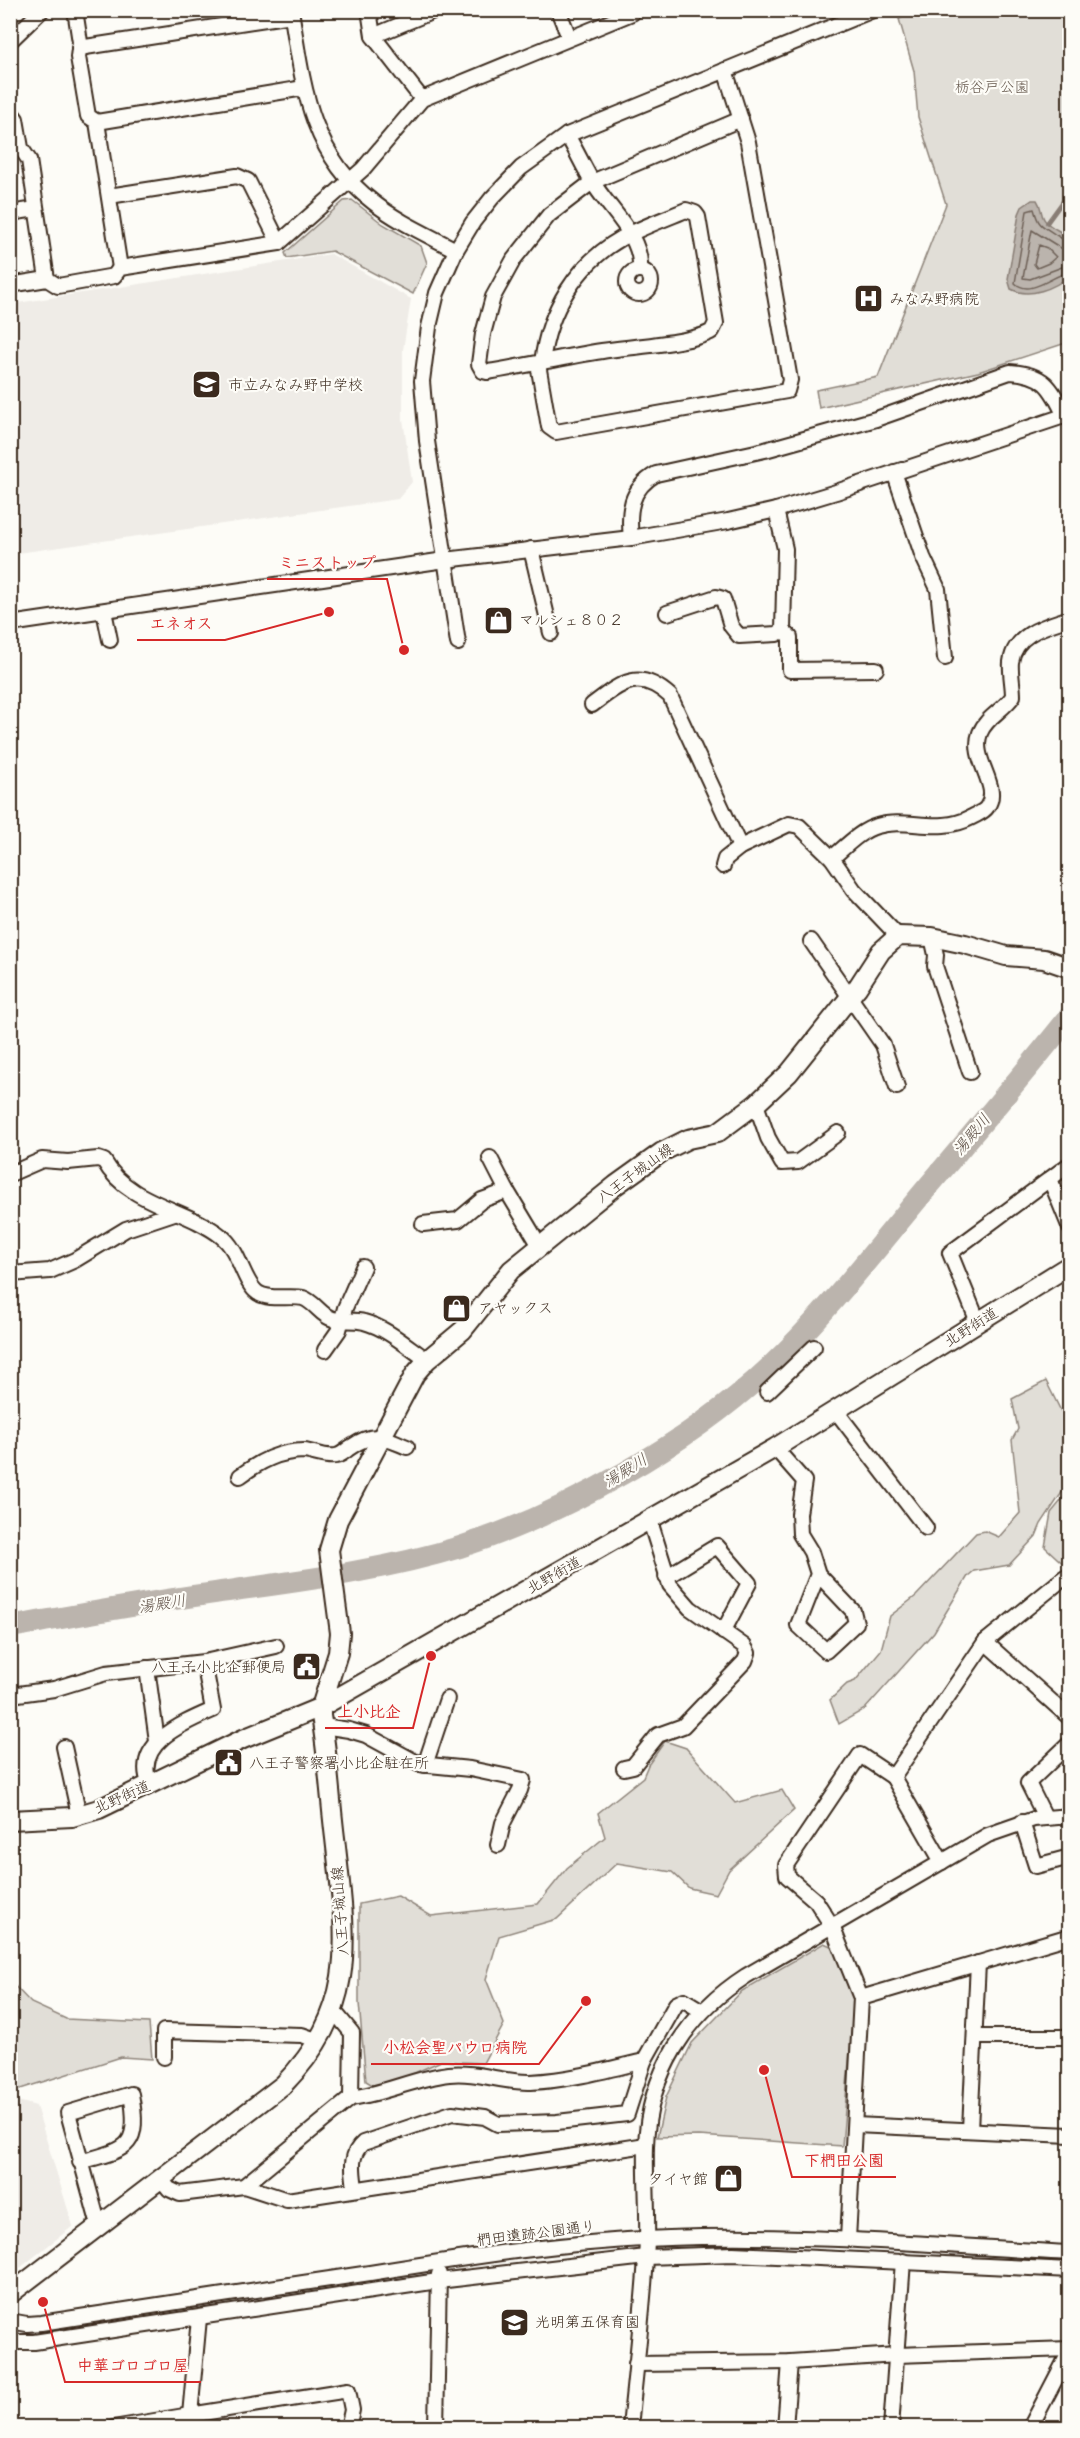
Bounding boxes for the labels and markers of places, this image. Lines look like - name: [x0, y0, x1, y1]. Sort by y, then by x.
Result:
- hospital icon: みなみ野病院: [852, 283, 884, 315]
- place label: みなみ野病院: [889, 289, 979, 308]
- school or university icon: 市立みなみ野中学校: [191, 369, 223, 401]
- place label: 市立みなみ野中学校: [228, 375, 363, 394]
- callout: ミニストップ: [267, 545, 387, 579]
- shop icon: マルシェ８０２: [482, 604, 514, 636]
- callout: エネオス: [137, 606, 225, 640]
- place label: マルシェ８０２: [519, 610, 624, 629]
- shop icon: アヤックス: [441, 1292, 473, 1324]
- place label: アヤックス: [478, 1298, 553, 1317]
- public building icon: 八王子小比企郵便局: [291, 1651, 323, 1683]
- place label: 八王子小比企郵便局: [151, 1657, 286, 1676]
- callout: 上小比企: [325, 1694, 413, 1728]
- public building icon: 八王子警察署小比企駐在所: [212, 1747, 244, 1779]
- place label: 八王子警察署小比企駐在所: [249, 1753, 429, 1772]
- callout: 小松会聖パウロ病院: [371, 2030, 539, 2064]
- callout: 下椚田公園: [792, 2143, 896, 2177]
- shop icon: タイヤ館: [713, 2163, 745, 2195]
- place label: タイヤ館: [649, 2169, 708, 2188]
- school or university icon: 光明第五保育園: [498, 2306, 530, 2338]
- place label: 光明第五保育園: [535, 2312, 640, 2331]
- callout: 中華ゴロゴロ屋: [65, 2348, 201, 2382]

